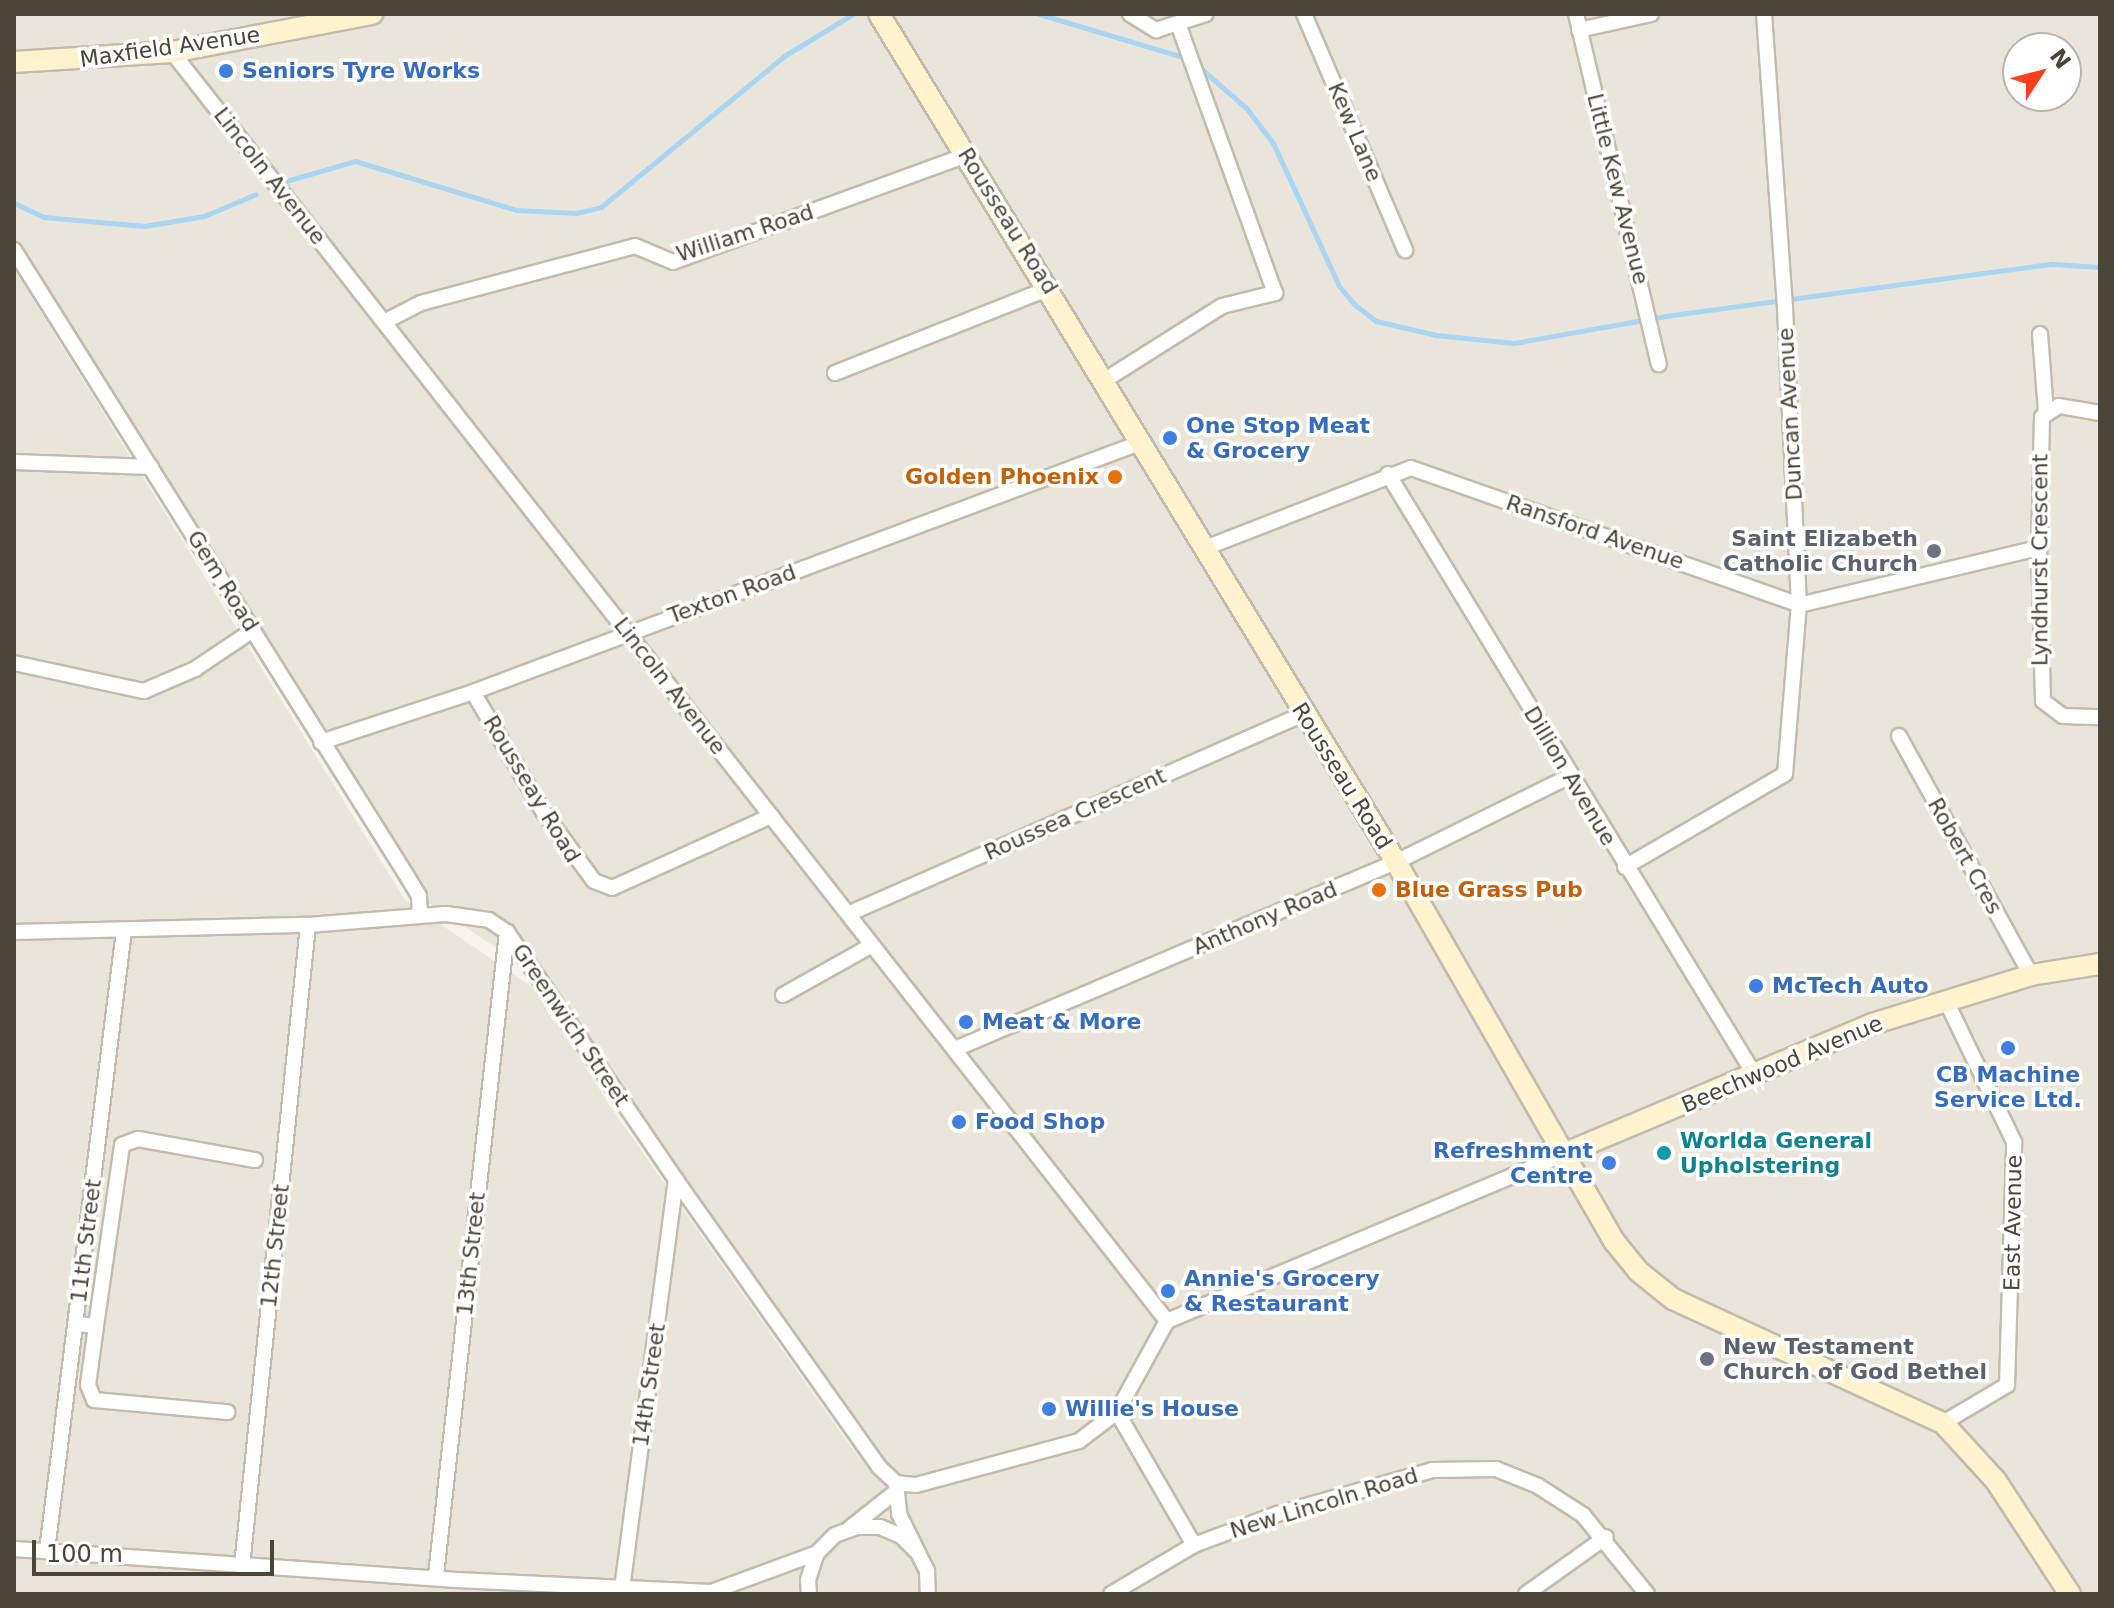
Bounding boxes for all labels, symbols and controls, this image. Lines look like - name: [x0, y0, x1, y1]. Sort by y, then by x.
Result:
- street label: Maxfield Avenue: [78, 21, 262, 73]
- north arrow: [2002, 32, 2082, 112]
- text: N: [2045, 44, 2076, 74]
- place label: Seniors Tyre Works: [242, 58, 480, 84]
- marker: Seniors Tyre Works: [217, 62, 235, 80]
- street label: Kew Lane: [1322, 78, 1388, 186]
- street label: Little Kew Avenue: [1582, 91, 1654, 287]
- street label: Lincoln Avenue: [208, 102, 332, 250]
- street label: Rousseau Road: [952, 143, 1064, 299]
- street label: William Road: [673, 198, 817, 268]
- street label: Duncan Avenue: [1772, 327, 1808, 501]
- place label: One Stop Meat & Grocery: [1186, 412, 1370, 464]
- marker: One Stop Meat & Grocery: [1161, 429, 1179, 447]
- street label: Lyndhurst Crescent: [2027, 454, 2053, 666]
- place label: Golden Phoenix: [905, 464, 1099, 490]
- marker: Golden Phoenix: [1106, 468, 1124, 486]
- street label: Ransford Avenue: [1503, 489, 1687, 575]
- place label: Saint Elizabeth Catholic Church: [1723, 525, 1918, 576]
- street label: Gem Road: [182, 526, 264, 636]
- marker: Saint Elizabeth Catholic Church: [1925, 542, 1943, 560]
- street label: Texton Road: [664, 559, 800, 629]
- street label: Lincoln Avenue: [608, 612, 732, 760]
- street label: Rousseau Road: [1286, 698, 1398, 854]
- street label: Dillion Avenue: [1518, 702, 1622, 850]
- street label: Rousseay Road: [478, 711, 586, 867]
- street label: Roussea Crescent: [980, 762, 1170, 866]
- street label: Robert Cres: [1922, 793, 2008, 919]
- street label: Anthony Road: [1189, 876, 1341, 960]
- place label: Blue Grass Pub: [1395, 877, 1583, 903]
- marker: Blue Grass Pub: [1370, 881, 1388, 899]
- street label: Greenwich Street: [507, 939, 635, 1111]
- place label: McTech Auto: [1772, 973, 1929, 999]
- marker: McTech Auto: [1747, 977, 1765, 995]
- place label: Meat & More: [982, 1009, 1141, 1035]
- street label: Beechwood Avenue: [1678, 1010, 1886, 1118]
- marker: Meat & More: [957, 1013, 975, 1031]
- marker: CB Machine Service Ltd.: [1999, 1039, 2017, 1057]
- place label: CB Machine Service Ltd.: [1934, 1061, 2082, 1112]
- place label: Food Shop: [975, 1109, 1105, 1135]
- marker: Food Shop: [950, 1113, 968, 1131]
- place label: Worlda General Upholstering: [1680, 1127, 1872, 1178]
- place label: Refreshment Centre: [1433, 1137, 1593, 1188]
- marker: Worlda General Upholstering: [1655, 1144, 1673, 1162]
- marker: Refreshment Centre: [1600, 1154, 1618, 1172]
- street label: East Avenue: [1999, 1155, 2027, 1291]
- street label: 11th Street: [65, 1178, 107, 1304]
- street label: 12th Street: [255, 1183, 295, 1309]
- street label: 13th Street: [451, 1191, 491, 1317]
- place label: Annie's Grocery & Restaurant: [1184, 1265, 1379, 1316]
- marker: Annie's Grocery & Restaurant: [1159, 1282, 1177, 1300]
- street label: 14th Street: [627, 1322, 671, 1448]
- place label: New Testament Church of God Bethel: [1723, 1333, 1987, 1384]
- marker: New Testament Church of God Bethel: [1698, 1350, 1716, 1368]
- place label: Willie's House: [1065, 1396, 1239, 1422]
- marker: Willie's House: [1040, 1400, 1058, 1418]
- street label: New Lincoln Road: [1227, 1462, 1421, 1544]
- scale bar: [36, 1524, 278, 1574]
- text: 100 m: [46, 1540, 123, 1568]

